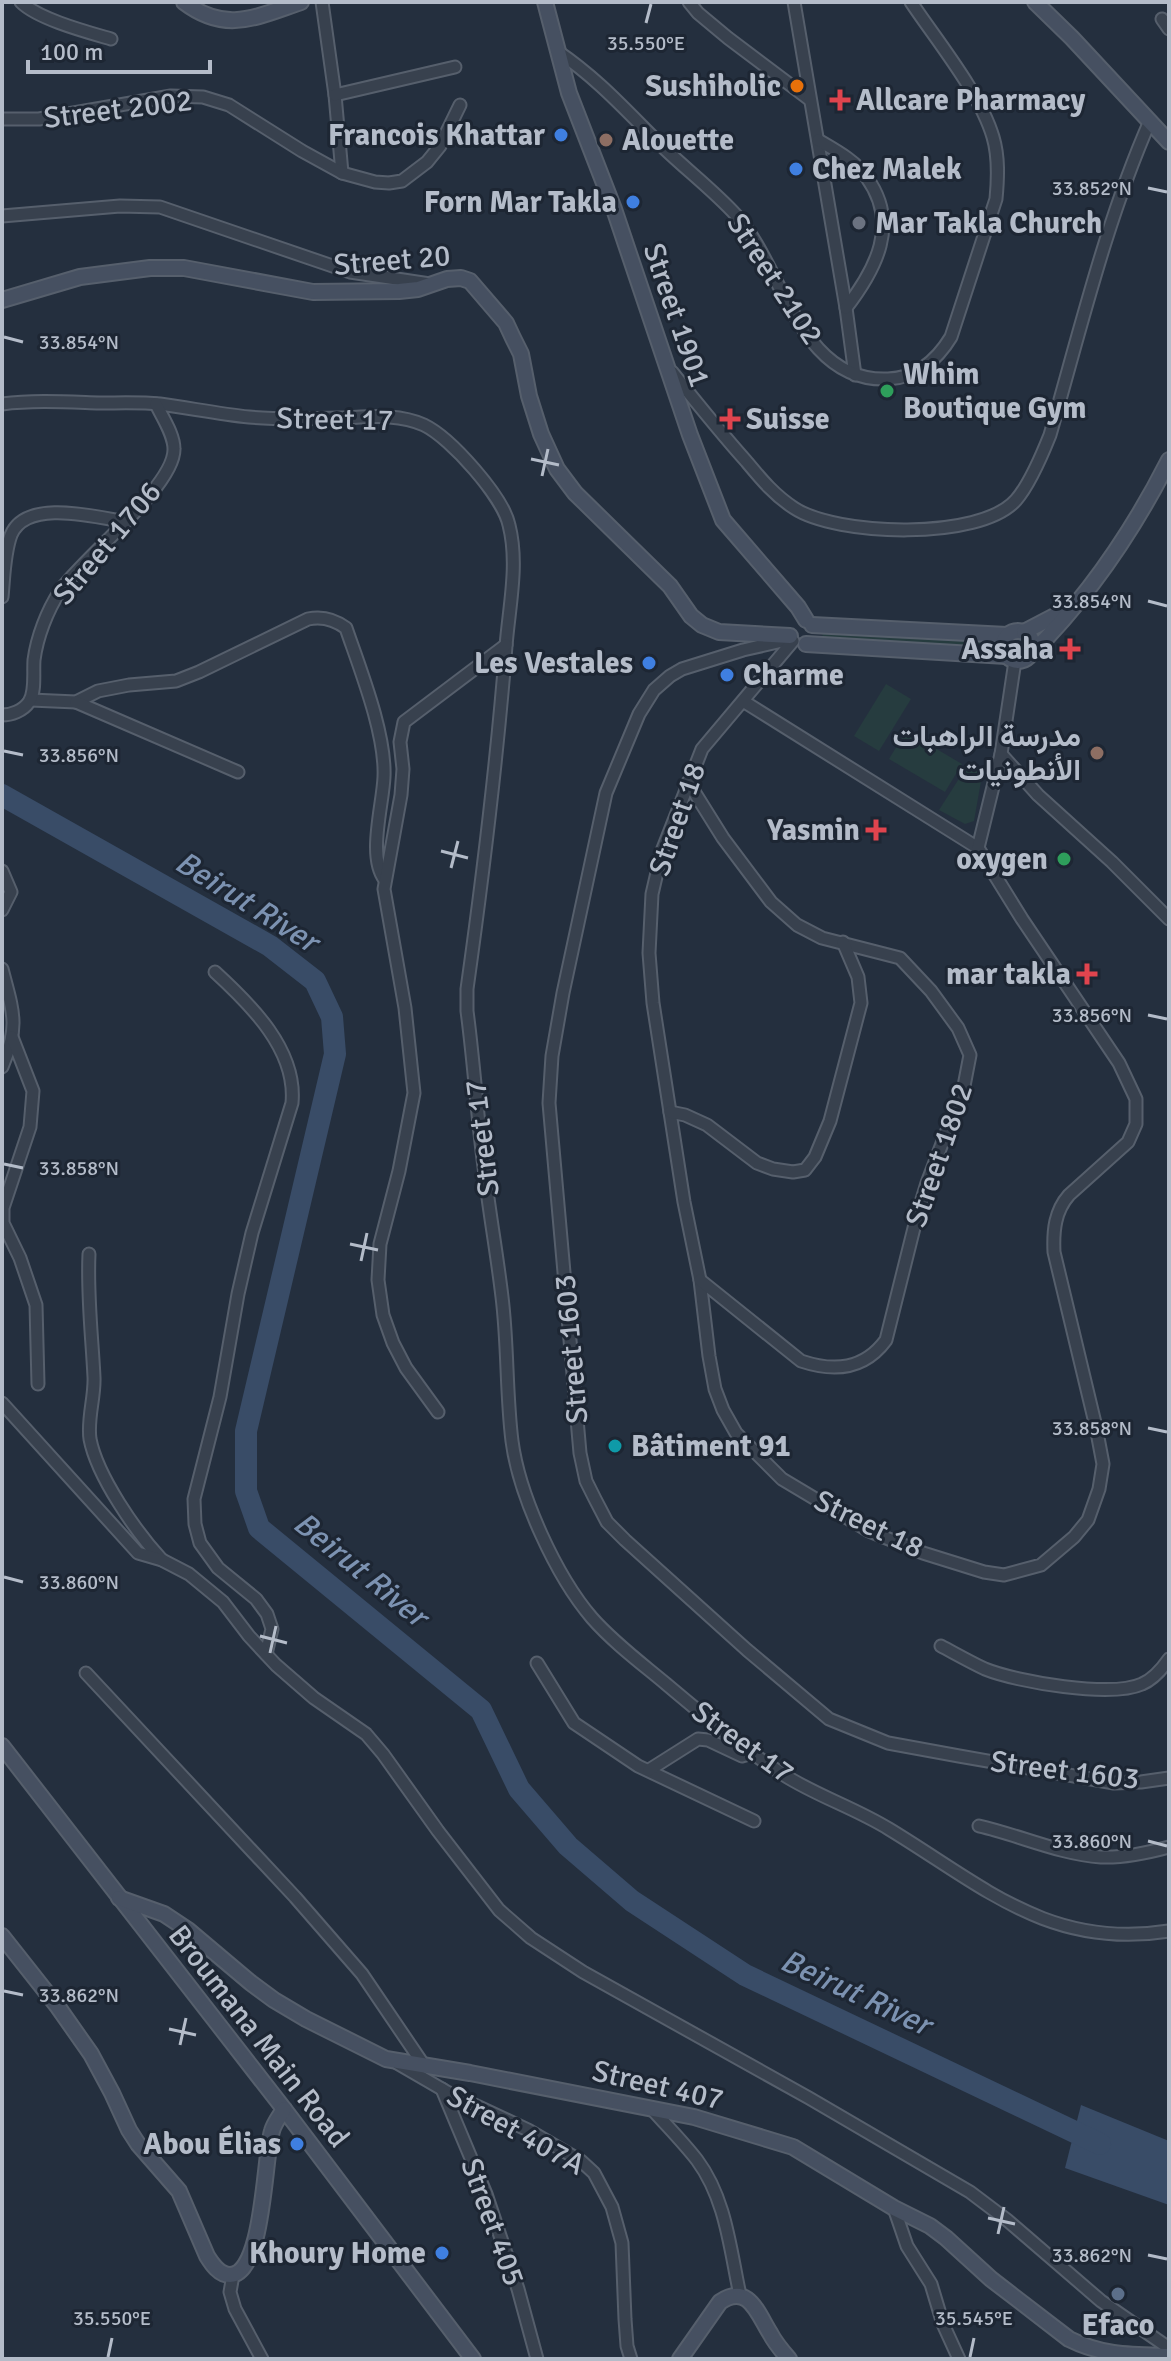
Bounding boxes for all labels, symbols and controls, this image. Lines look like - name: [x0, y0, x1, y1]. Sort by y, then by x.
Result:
- scale bar: [28, 24, 210, 74]
- text: 35.550°E: [607, 31, 685, 56]
- text: 100 m: [40, 37, 103, 67]
- place label: Sushiholic: [645, 68, 781, 105]
- marker: Sushiholic: [788, 77, 806, 95]
- street label: Street 2002: [42, 82, 195, 137]
- place label: Allcare Pharmacy: [856, 82, 1086, 119]
- marker: Allcare Pharmacy: [831, 91, 849, 109]
- place label: Francois Khattar: [328, 117, 545, 154]
- place label: Alouette: [622, 122, 734, 159]
- marker: Francois Khattar: [552, 126, 570, 144]
- marker: Alouette: [597, 131, 615, 149]
- place label: Chez Malek: [812, 151, 962, 188]
- marker: Chez Malek: [787, 160, 805, 178]
- text: 33.852°N: [1052, 176, 1132, 201]
- place label: Forn Mar Takla: [424, 184, 617, 221]
- marker: Forn Mar Takla: [624, 193, 642, 211]
- place label: Mar Takla Church: [875, 205, 1102, 242]
- street label: Street 2102: [718, 206, 831, 352]
- marker: Mar Takla Church: [850, 214, 868, 232]
- street label: Street 20: [332, 237, 452, 284]
- street label: Street 1901: [635, 238, 718, 392]
- text: 33.854°N: [39, 330, 119, 355]
- place label: Whim Boutique Gym: [903, 356, 1086, 427]
- marker: Whim Boutique Gym: [878, 382, 896, 400]
- street label: Street 17: [276, 400, 394, 439]
- place label: Suisse: [746, 401, 830, 438]
- marker: Suisse: [721, 410, 739, 428]
- street label: Street 1706: [45, 474, 170, 613]
- text: 33.854°N: [1052, 589, 1132, 614]
- place label: Assaha: [961, 631, 1054, 668]
- marker: Assaha: [1061, 640, 1079, 658]
- place label: Les Vestales: [474, 645, 633, 682]
- marker: Les Vestales: [640, 654, 658, 672]
- place label: Charme: [743, 657, 844, 694]
- marker: Charme: [718, 666, 736, 684]
- place label: مدرسة الراهبات الأنطونيات: [892, 718, 1081, 789]
- text: 33.856°N: [39, 743, 119, 768]
- marker: مدرسة الراهبات الأنطونيات: [1088, 744, 1106, 762]
- street label: Street 18: [641, 758, 714, 881]
- place label: Yasmin: [766, 812, 860, 849]
- marker: Yasmin: [867, 821, 885, 839]
- place label: oxygen: [956, 841, 1048, 878]
- water label: Beirut River: [168, 842, 329, 963]
- marker: oxygen: [1055, 850, 1073, 868]
- place label: mar takla: [946, 956, 1071, 993]
- marker: mar takla: [1078, 965, 1096, 983]
- text: 33.856°N: [1052, 1003, 1132, 1028]
- street label: Street 17: [457, 1078, 508, 1198]
- street label: Street 1802: [898, 1078, 981, 1232]
- text: 33.858°N: [39, 1156, 119, 1181]
- street label: Street 1603: [547, 1273, 596, 1425]
- text: 33.858°N: [1052, 1416, 1132, 1441]
- place label: Bâtiment 91: [631, 1428, 791, 1465]
- marker: Bâtiment 91: [606, 1437, 624, 1455]
- street label: Street 18: [808, 1482, 930, 1567]
- water label: Beirut River: [286, 1504, 439, 1638]
- text: 33.860°N: [39, 1570, 119, 1595]
- street label: Street 17: [684, 1693, 801, 1792]
- street label: Street 1603: [988, 1743, 1141, 1798]
- text: 33.860°N: [1052, 1829, 1132, 1854]
- street label: Broumana Main Road: [160, 1918, 357, 2155]
- water label: Beirut River: [775, 1941, 941, 2046]
- text: 33.862°N: [39, 1983, 119, 2008]
- street label: Street 407: [589, 2052, 727, 2119]
- street label: Street 407A: [440, 2077, 591, 2183]
- place label: Abou Élias: [143, 2125, 281, 2163]
- marker: Abou Élias: [288, 2135, 306, 2153]
- street label: Street 405: [452, 2153, 533, 2291]
- place label: Khoury Home: [249, 2235, 426, 2272]
- text: 33.862°N: [1052, 2243, 1132, 2268]
- marker: Khoury Home: [433, 2244, 451, 2262]
- marker: Efaco: [1109, 2285, 1127, 2303]
- text: 35.550°E: [73, 2306, 151, 2331]
- text: 35.545°E: [935, 2306, 1013, 2331]
- place label: Efaco: [1082, 2307, 1154, 2344]

